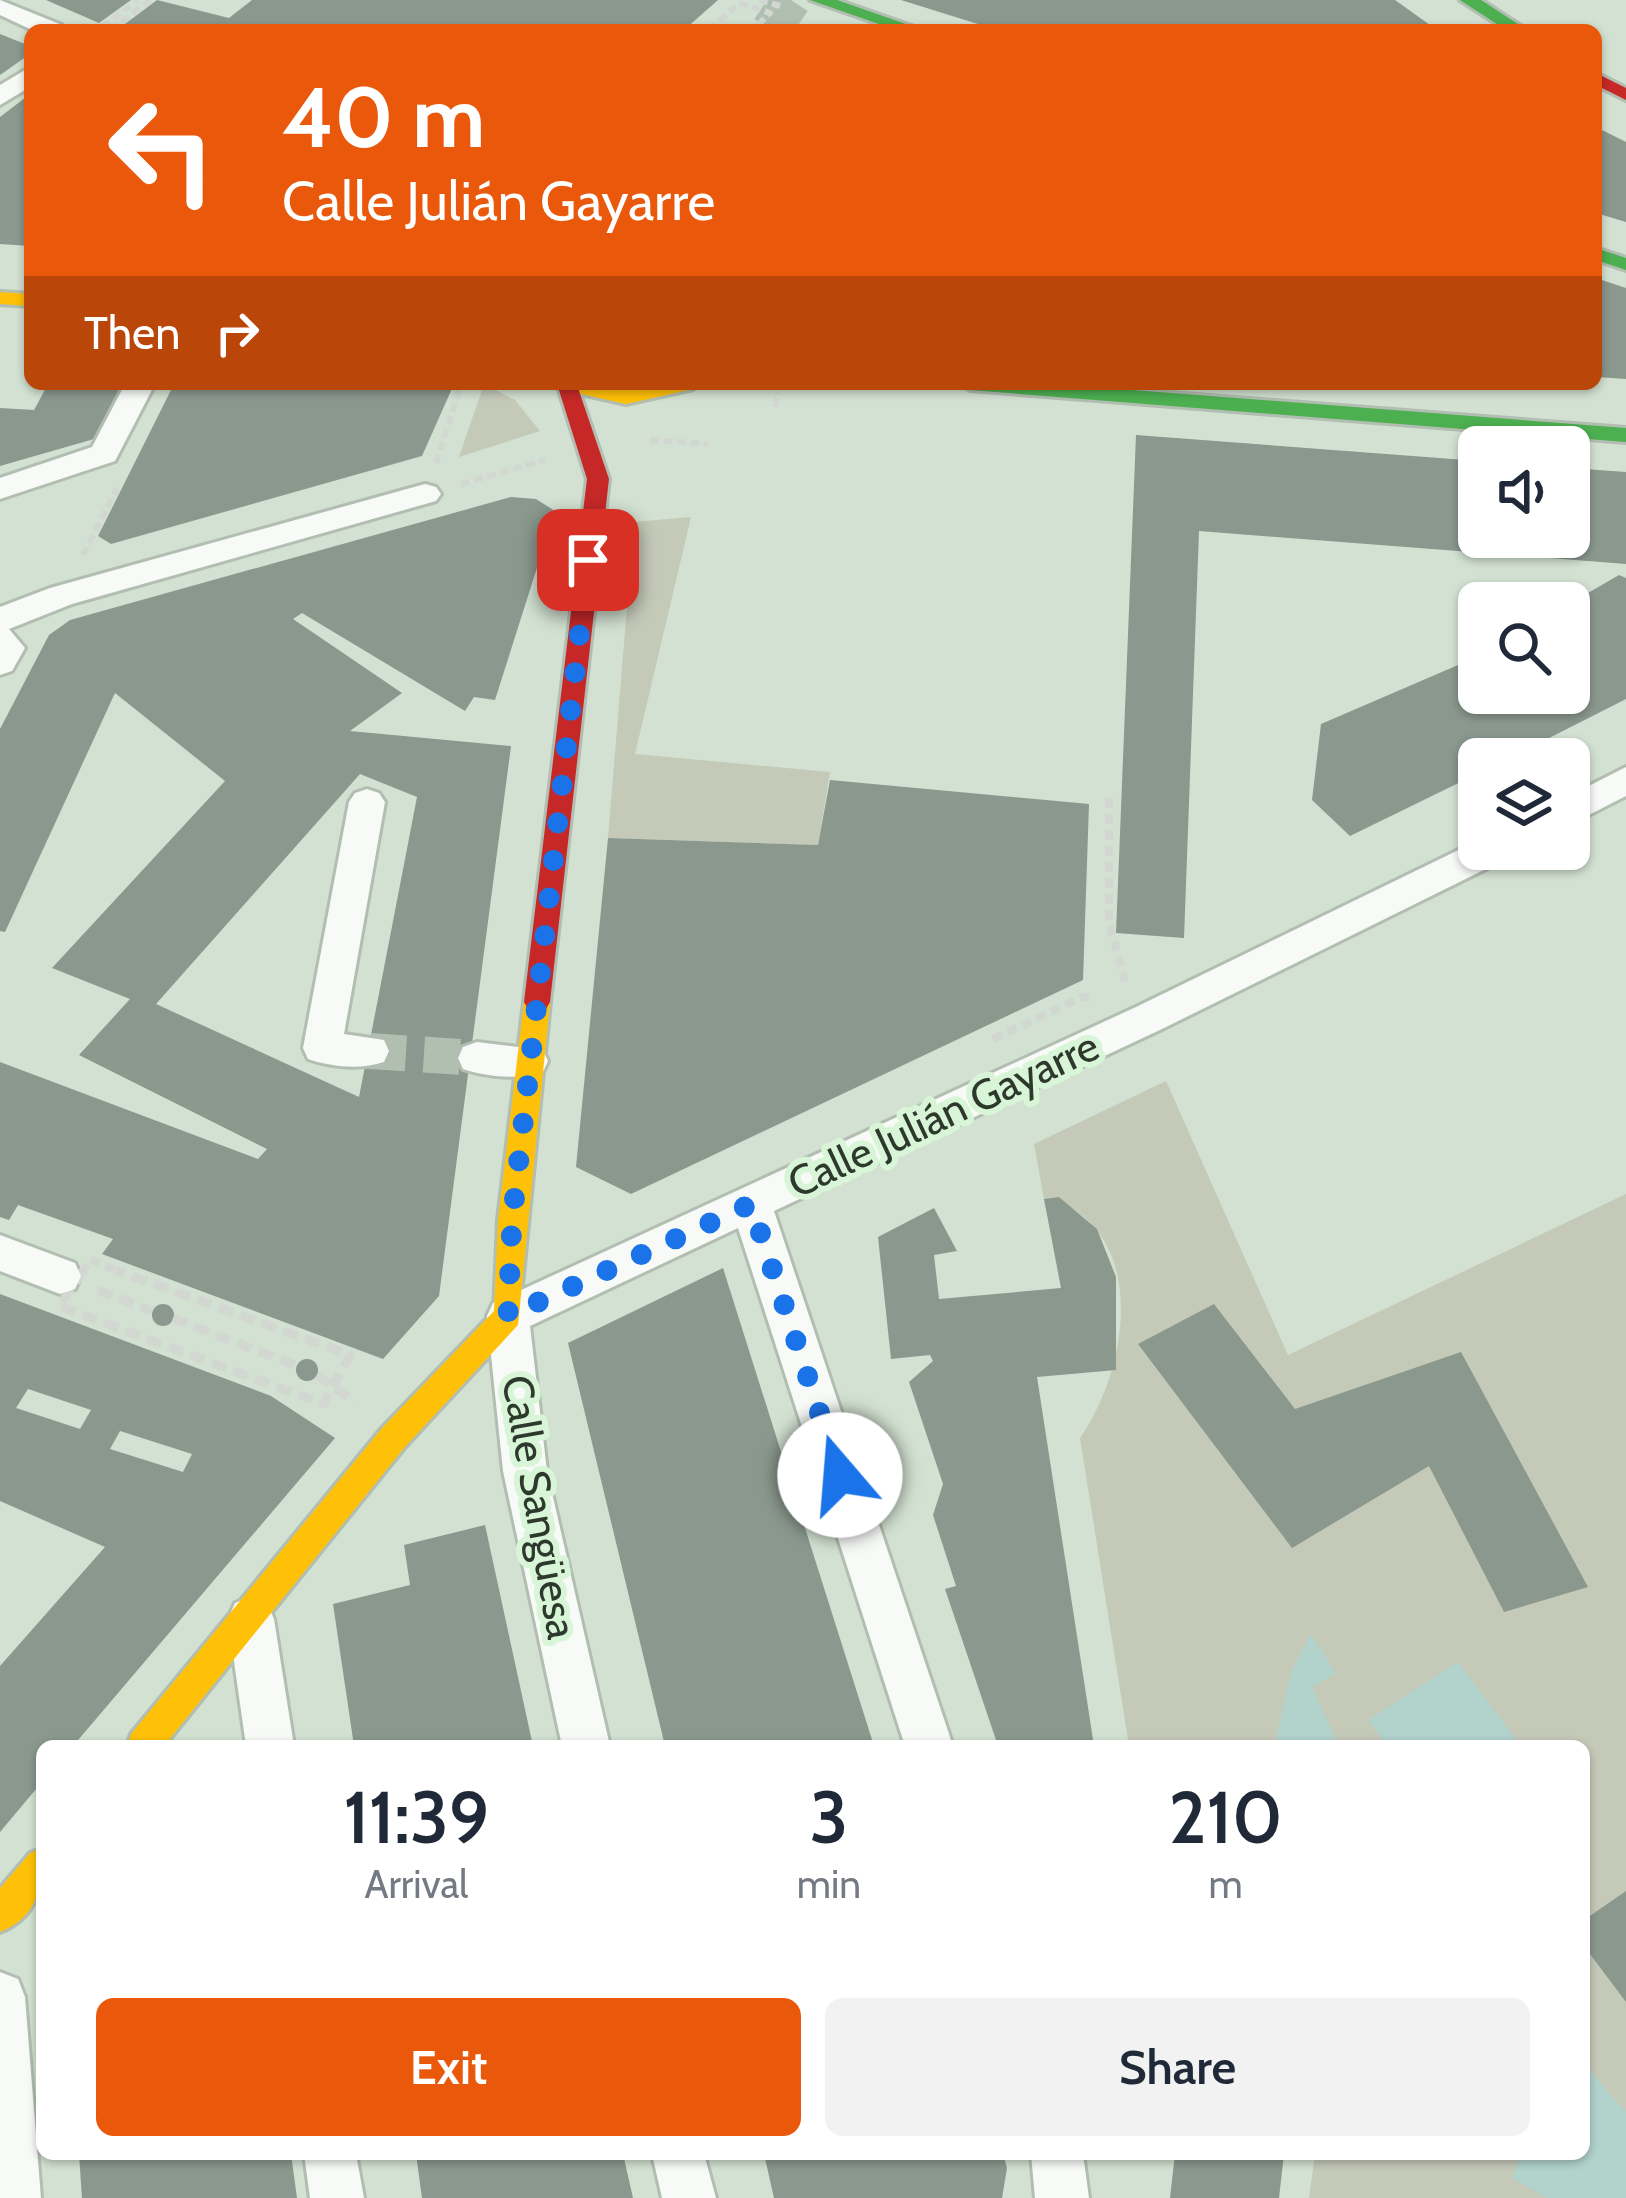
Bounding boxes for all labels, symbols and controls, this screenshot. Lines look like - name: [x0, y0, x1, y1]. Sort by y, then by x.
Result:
- text: 40 m: [282, 66, 485, 168]
- icon: left: [84, 72, 240, 228]
- text: Calle Julián Gayarre: [282, 168, 715, 234]
- icon: right: [204, 300, 270, 366]
- text: Then: [84, 306, 180, 360]
- map controls: [1458, 426, 1590, 870]
- button: sound: [1458, 426, 1590, 558]
- pin: [537, 509, 639, 611]
- icon: arrive: [555, 527, 621, 593]
- button: search: [1458, 582, 1590, 714]
- button: layers: [1458, 738, 1590, 870]
- street label: Calle Julián Gayarre: [779, 1019, 1107, 1209]
- street label: Calle Sangüesa: [491, 1371, 589, 1643]
- position arrow: [777, 1412, 903, 1538]
- text: 11:39: [343, 1774, 489, 1861]
- text: 3: [810, 1774, 848, 1861]
- text: 210: [1169, 1774, 1283, 1861]
- text: Arrival: [365, 1860, 468, 1908]
- text: min: [797, 1860, 861, 1908]
- text: m: [1208, 1860, 1243, 1908]
- button: Exit: [96, 1998, 801, 2136]
- button: Share: [825, 1998, 1530, 2136]

